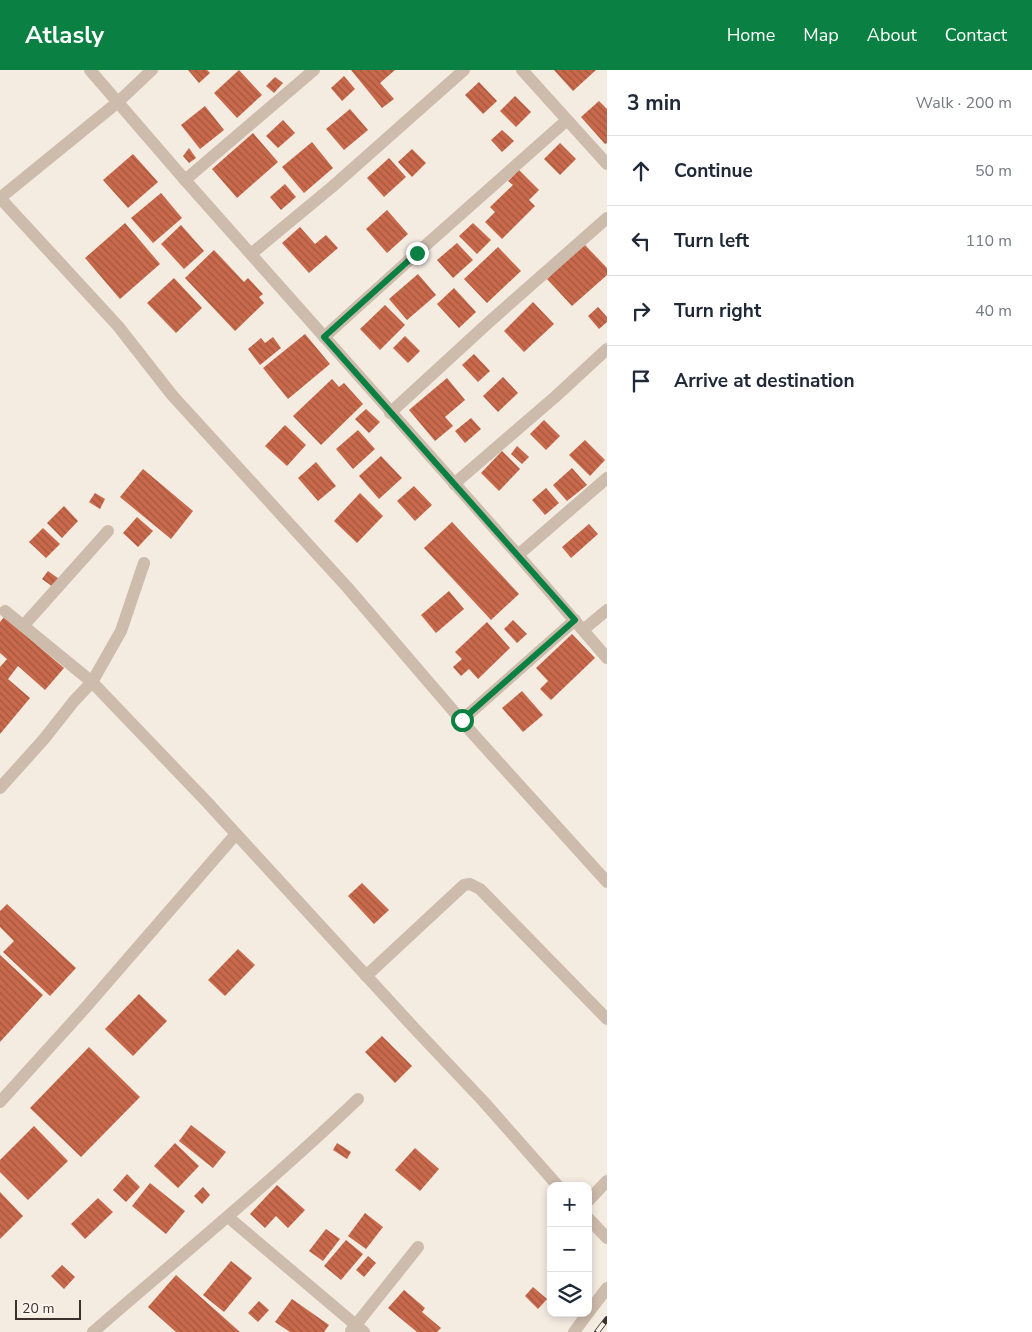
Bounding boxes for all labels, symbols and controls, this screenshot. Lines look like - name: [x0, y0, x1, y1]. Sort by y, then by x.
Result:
- text: Atlasly: [25, 19, 104, 51]
- text: Home: [727, 23, 775, 47]
- text: Map: [803, 23, 839, 47]
- text: About: [867, 23, 917, 47]
- text: Contact: [945, 23, 1007, 47]
- text: 3 min: [627, 89, 681, 117]
- text: Walk · 200 m: [916, 92, 1012, 114]
- icon: ahead: [627, 157, 655, 185]
- text: Continue: [674, 158, 753, 184]
- text: 50 m: [975, 160, 1012, 182]
- icon: left: [627, 227, 655, 255]
- text: Turn left: [674, 228, 749, 254]
- text: 110 m: [965, 230, 1012, 252]
- route end: [406, 242, 429, 265]
- icon: right: [627, 297, 655, 325]
- text: Turn right: [674, 298, 761, 324]
- text: 40 m: [975, 300, 1012, 322]
- icon: arrive: [627, 367, 655, 395]
- text: Arrive at destination: [674, 368, 855, 394]
- route start: [451, 709, 474, 732]
- map controls: [547, 1182, 592, 1317]
- button: +: [547, 1182, 592, 1227]
- button: −: [547, 1227, 592, 1272]
- button: layers: [547, 1272, 592, 1317]
- scale bar: [15, 1297, 81, 1320]
- text: 20 m: [22, 1299, 54, 1318]

